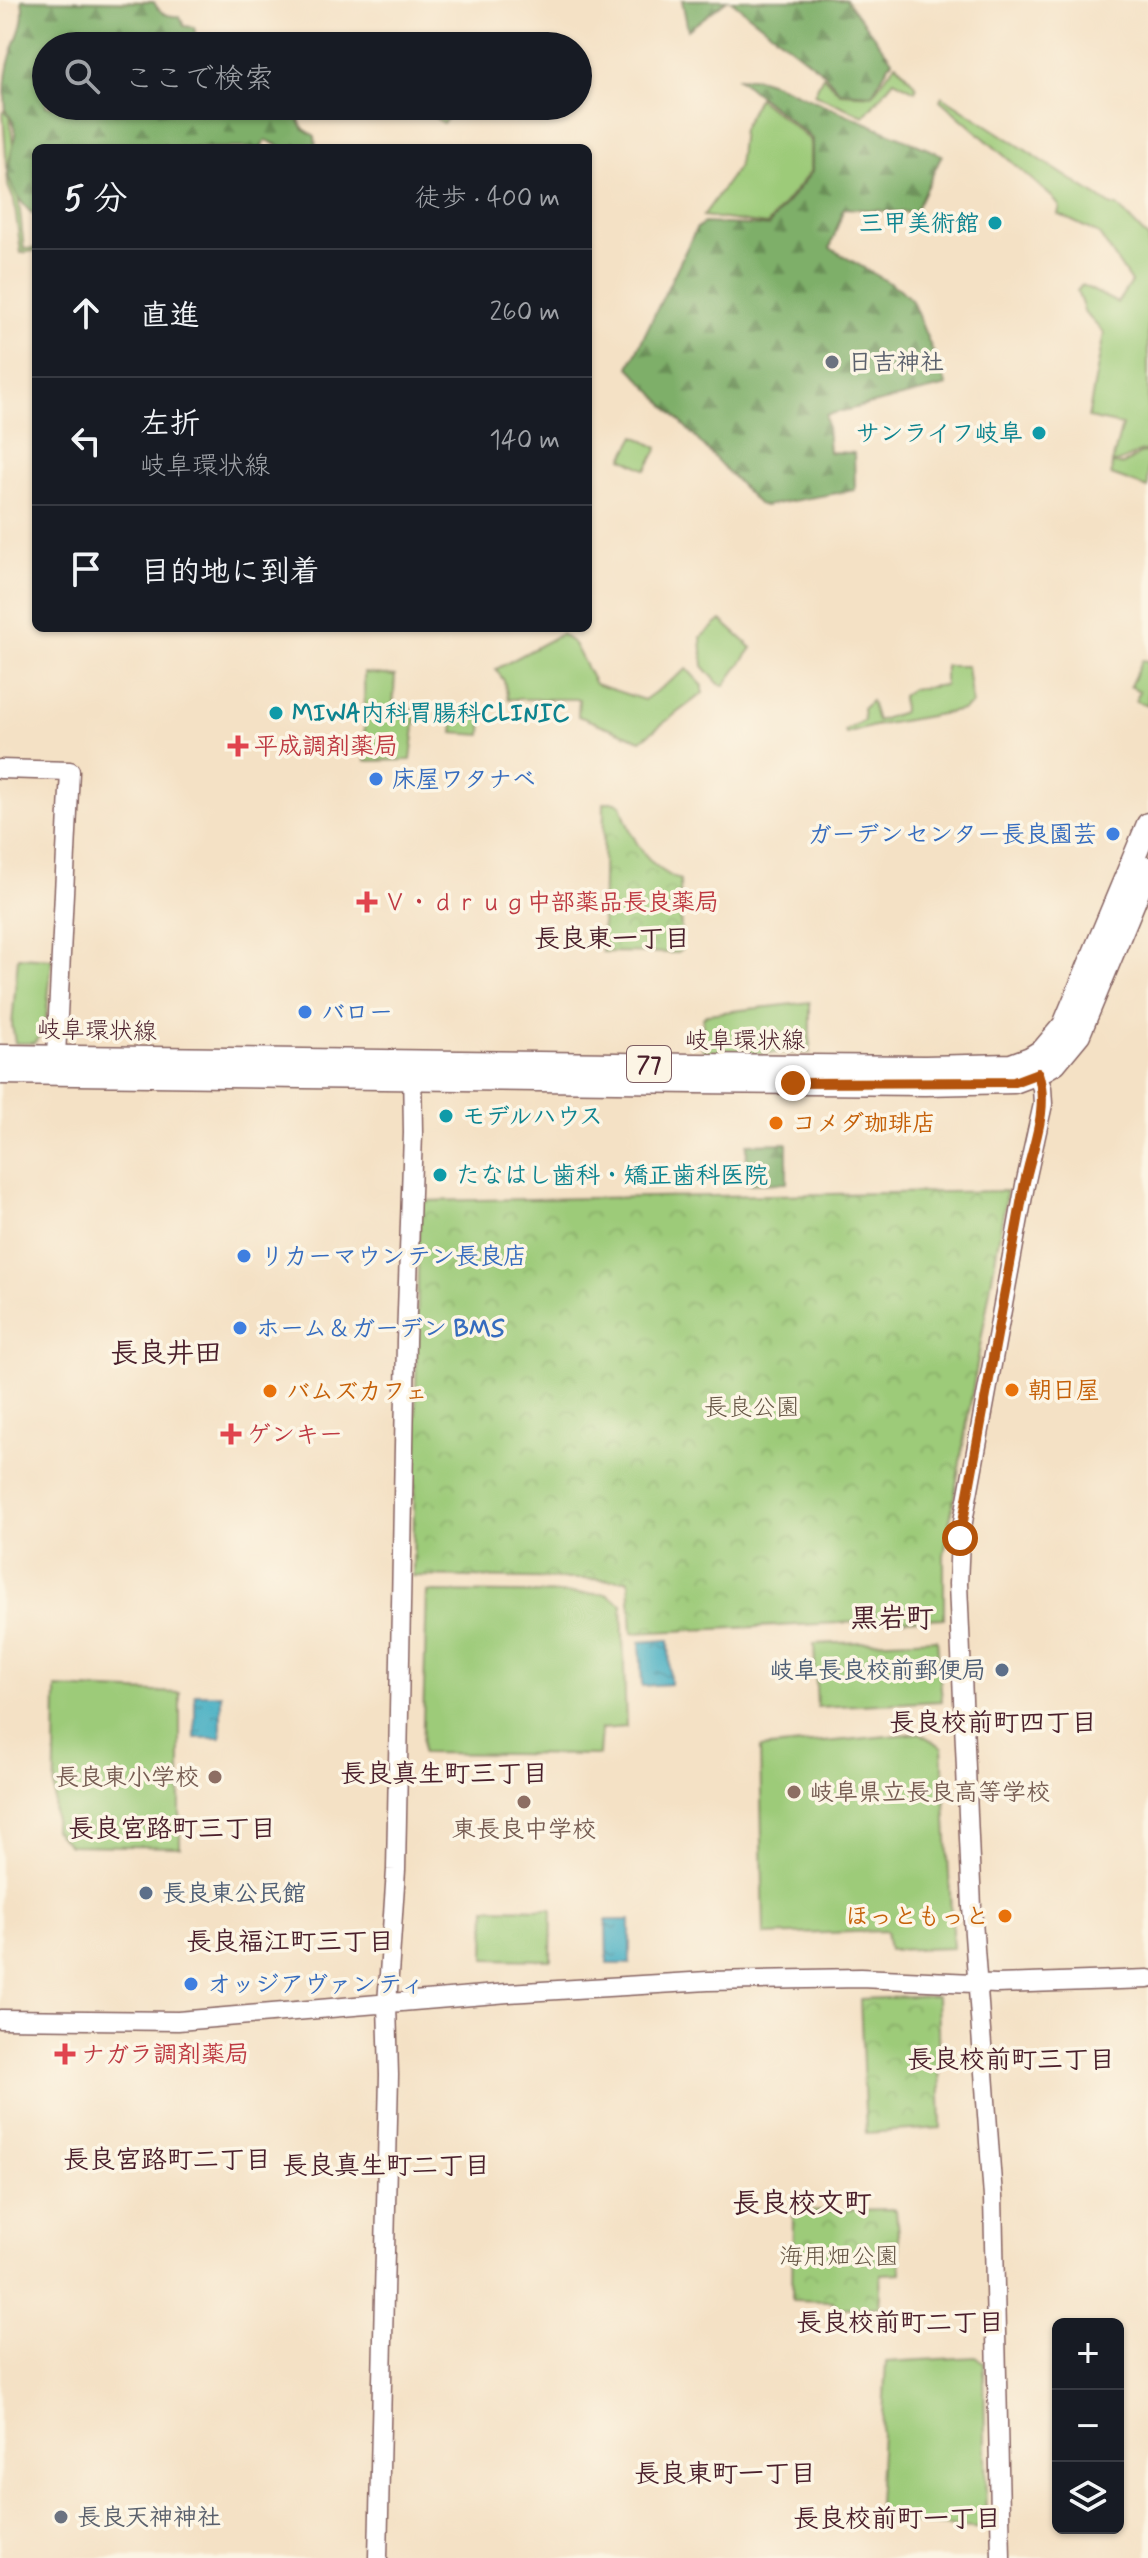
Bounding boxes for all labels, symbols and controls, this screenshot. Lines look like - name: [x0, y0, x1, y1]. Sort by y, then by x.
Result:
- search box: [32, 32, 592, 120]
- icon: search: [60, 54, 104, 98]
- text: ここで検索: [124, 60, 274, 99]
- text: 5 分: [64, 177, 128, 222]
- text: 徒歩 · 400 m: [415, 182, 560, 216]
- place label: 三甲美術館: [859, 209, 979, 240]
- marker: 三甲美術館: [986, 214, 1004, 232]
- icon: ahead: [64, 291, 108, 335]
- text: 260 m: [490, 296, 560, 330]
- text: 直進: [140, 297, 200, 336]
- place label: 日吉神社: [848, 348, 944, 379]
- marker: 日吉神社: [823, 353, 841, 371]
- text: 左折: [140, 405, 200, 444]
- icon: left: [64, 419, 108, 463]
- place label: サンライフ岐阜: [855, 419, 1023, 450]
- text: 140 m: [489, 424, 560, 458]
- marker: サンライフ岐阜: [1030, 424, 1048, 442]
- text: 岐阜環状線: [140, 450, 270, 484]
- icon: arrive: [64, 547, 108, 591]
- text: 目的地に到着: [140, 553, 320, 592]
- place label: MIWA内科胃腸科CLINIC: [292, 699, 570, 730]
- marker: MIWA内科胃腸科CLINIC: [267, 704, 285, 722]
- place label: 平成調剤薬局: [254, 732, 398, 763]
- marker: 平成調剤薬局: [229, 737, 247, 755]
- place label: 床屋ワタナベ: [392, 765, 536, 796]
- marker: 床屋ワタナベ: [367, 770, 385, 788]
- place label: ガーデンセンター長良園芸: [808, 820, 1097, 851]
- marker: ガーデンセンター長良園芸: [1104, 825, 1122, 843]
- place label: Ｖ・ｄｒｕｇ中部薬品長良薬局: [383, 888, 719, 919]
- marker: Ｖ・ｄｒｕｇ中部薬品長良薬局: [358, 893, 376, 911]
- district label: 長良東一丁目: [534, 923, 690, 957]
- place label: バロー: [321, 998, 393, 1029]
- marker: バロー: [296, 1003, 314, 1021]
- street label: 岐阜環状線: [37, 1015, 157, 1048]
- street label: 岐阜環状線: [685, 1026, 805, 1057]
- road number: 77: [627, 1046, 671, 1082]
- route end: [775, 1065, 811, 1101]
- place label: モデルハウス: [462, 1102, 603, 1133]
- marker: モデルハウス: [437, 1107, 455, 1125]
- place label: コメダ珈琲店: [792, 1109, 936, 1140]
- marker: コメダ珈琲店: [767, 1114, 785, 1132]
- place label: たなはし歯科・矯正歯科医院: [456, 1161, 768, 1192]
- marker: たなはし歯科・矯正歯科医院: [431, 1166, 449, 1184]
- place label: リカーマウンテン長良店: [260, 1242, 527, 1273]
- marker: リカーマウンテン長良店: [235, 1247, 253, 1265]
- place label: ホーム＆ガーデン BMS: [256, 1314, 505, 1345]
- marker: ホーム＆ガーデン BMS: [231, 1319, 249, 1337]
- district label: 長良井田: [110, 1336, 222, 1373]
- place label: 朝日屋: [1028, 1376, 1100, 1407]
- place label: バムズカフェ: [286, 1377, 428, 1408]
- marker: 朝日屋: [1003, 1381, 1021, 1399]
- marker: バムズカフェ: [261, 1382, 279, 1400]
- park label: 長良公園: [704, 1393, 800, 1424]
- place label: ゲンキー: [247, 1420, 343, 1451]
- marker: ゲンキー: [222, 1425, 240, 1443]
- route start: [942, 1520, 978, 1556]
- district label: 黒岩町: [850, 1601, 934, 1638]
- place label: 岐阜長良校前郵便局: [770, 1656, 986, 1687]
- marker: 岐阜長良校前郵便局: [993, 1661, 1011, 1679]
- district label: 長良校前町四丁目: [889, 1707, 1097, 1741]
- district label: 長良真生町三丁目: [340, 1758, 548, 1792]
- place label: 長良東小学校: [55, 1763, 199, 1794]
- marker: 長良東小学校: [206, 1768, 224, 1786]
- place label: 岐阜県立長良高等学校: [810, 1778, 1050, 1809]
- marker: 岐阜県立長良高等学校: [785, 1783, 803, 1801]
- marker: 東長良中学校: [515, 1793, 533, 1811]
- district label: 長良宮路町三丁目: [68, 1813, 276, 1847]
- place label: 東長良中学校: [452, 1815, 596, 1846]
- place label: 長良東公民館: [162, 1879, 306, 1910]
- marker: 長良東公民館: [137, 1884, 155, 1902]
- place label: ほっともっと: [845, 1902, 989, 1933]
- marker: ほっともっと: [996, 1907, 1014, 1925]
- district label: 長良福江町三丁目: [186, 1926, 394, 1960]
- place label: オッジアヴァンティ: [207, 1970, 424, 2001]
- marker: オッジアヴァンティ: [182, 1975, 200, 1993]
- place label: ナガラ調剤薬局: [81, 2040, 249, 2071]
- district label: 長良校前町三丁目: [907, 2044, 1115, 2078]
- marker: ナガラ調剤薬局: [56, 2045, 74, 2063]
- district label: 長良宮路町二丁目: [63, 2144, 271, 2178]
- district label: 長良真生町二丁目: [282, 2150, 490, 2184]
- district label: 長良校文町: [732, 2186, 872, 2223]
- park label: 海用畑公園: [779, 2242, 899, 2273]
- district label: 長良校前町二丁目: [796, 2307, 1004, 2341]
- map controls: [1052, 2318, 1124, 2534]
- button: +: [1052, 2318, 1124, 2390]
- button: −: [1052, 2390, 1124, 2462]
- district label: 長良東町一丁目: [634, 2458, 816, 2492]
- button: layers: [1052, 2462, 1124, 2534]
- place label: 長良天神神社: [77, 2503, 221, 2534]
- district label: 長良校前町一丁目: [793, 2503, 1001, 2537]
- marker: 長良天神神社: [52, 2508, 70, 2526]

